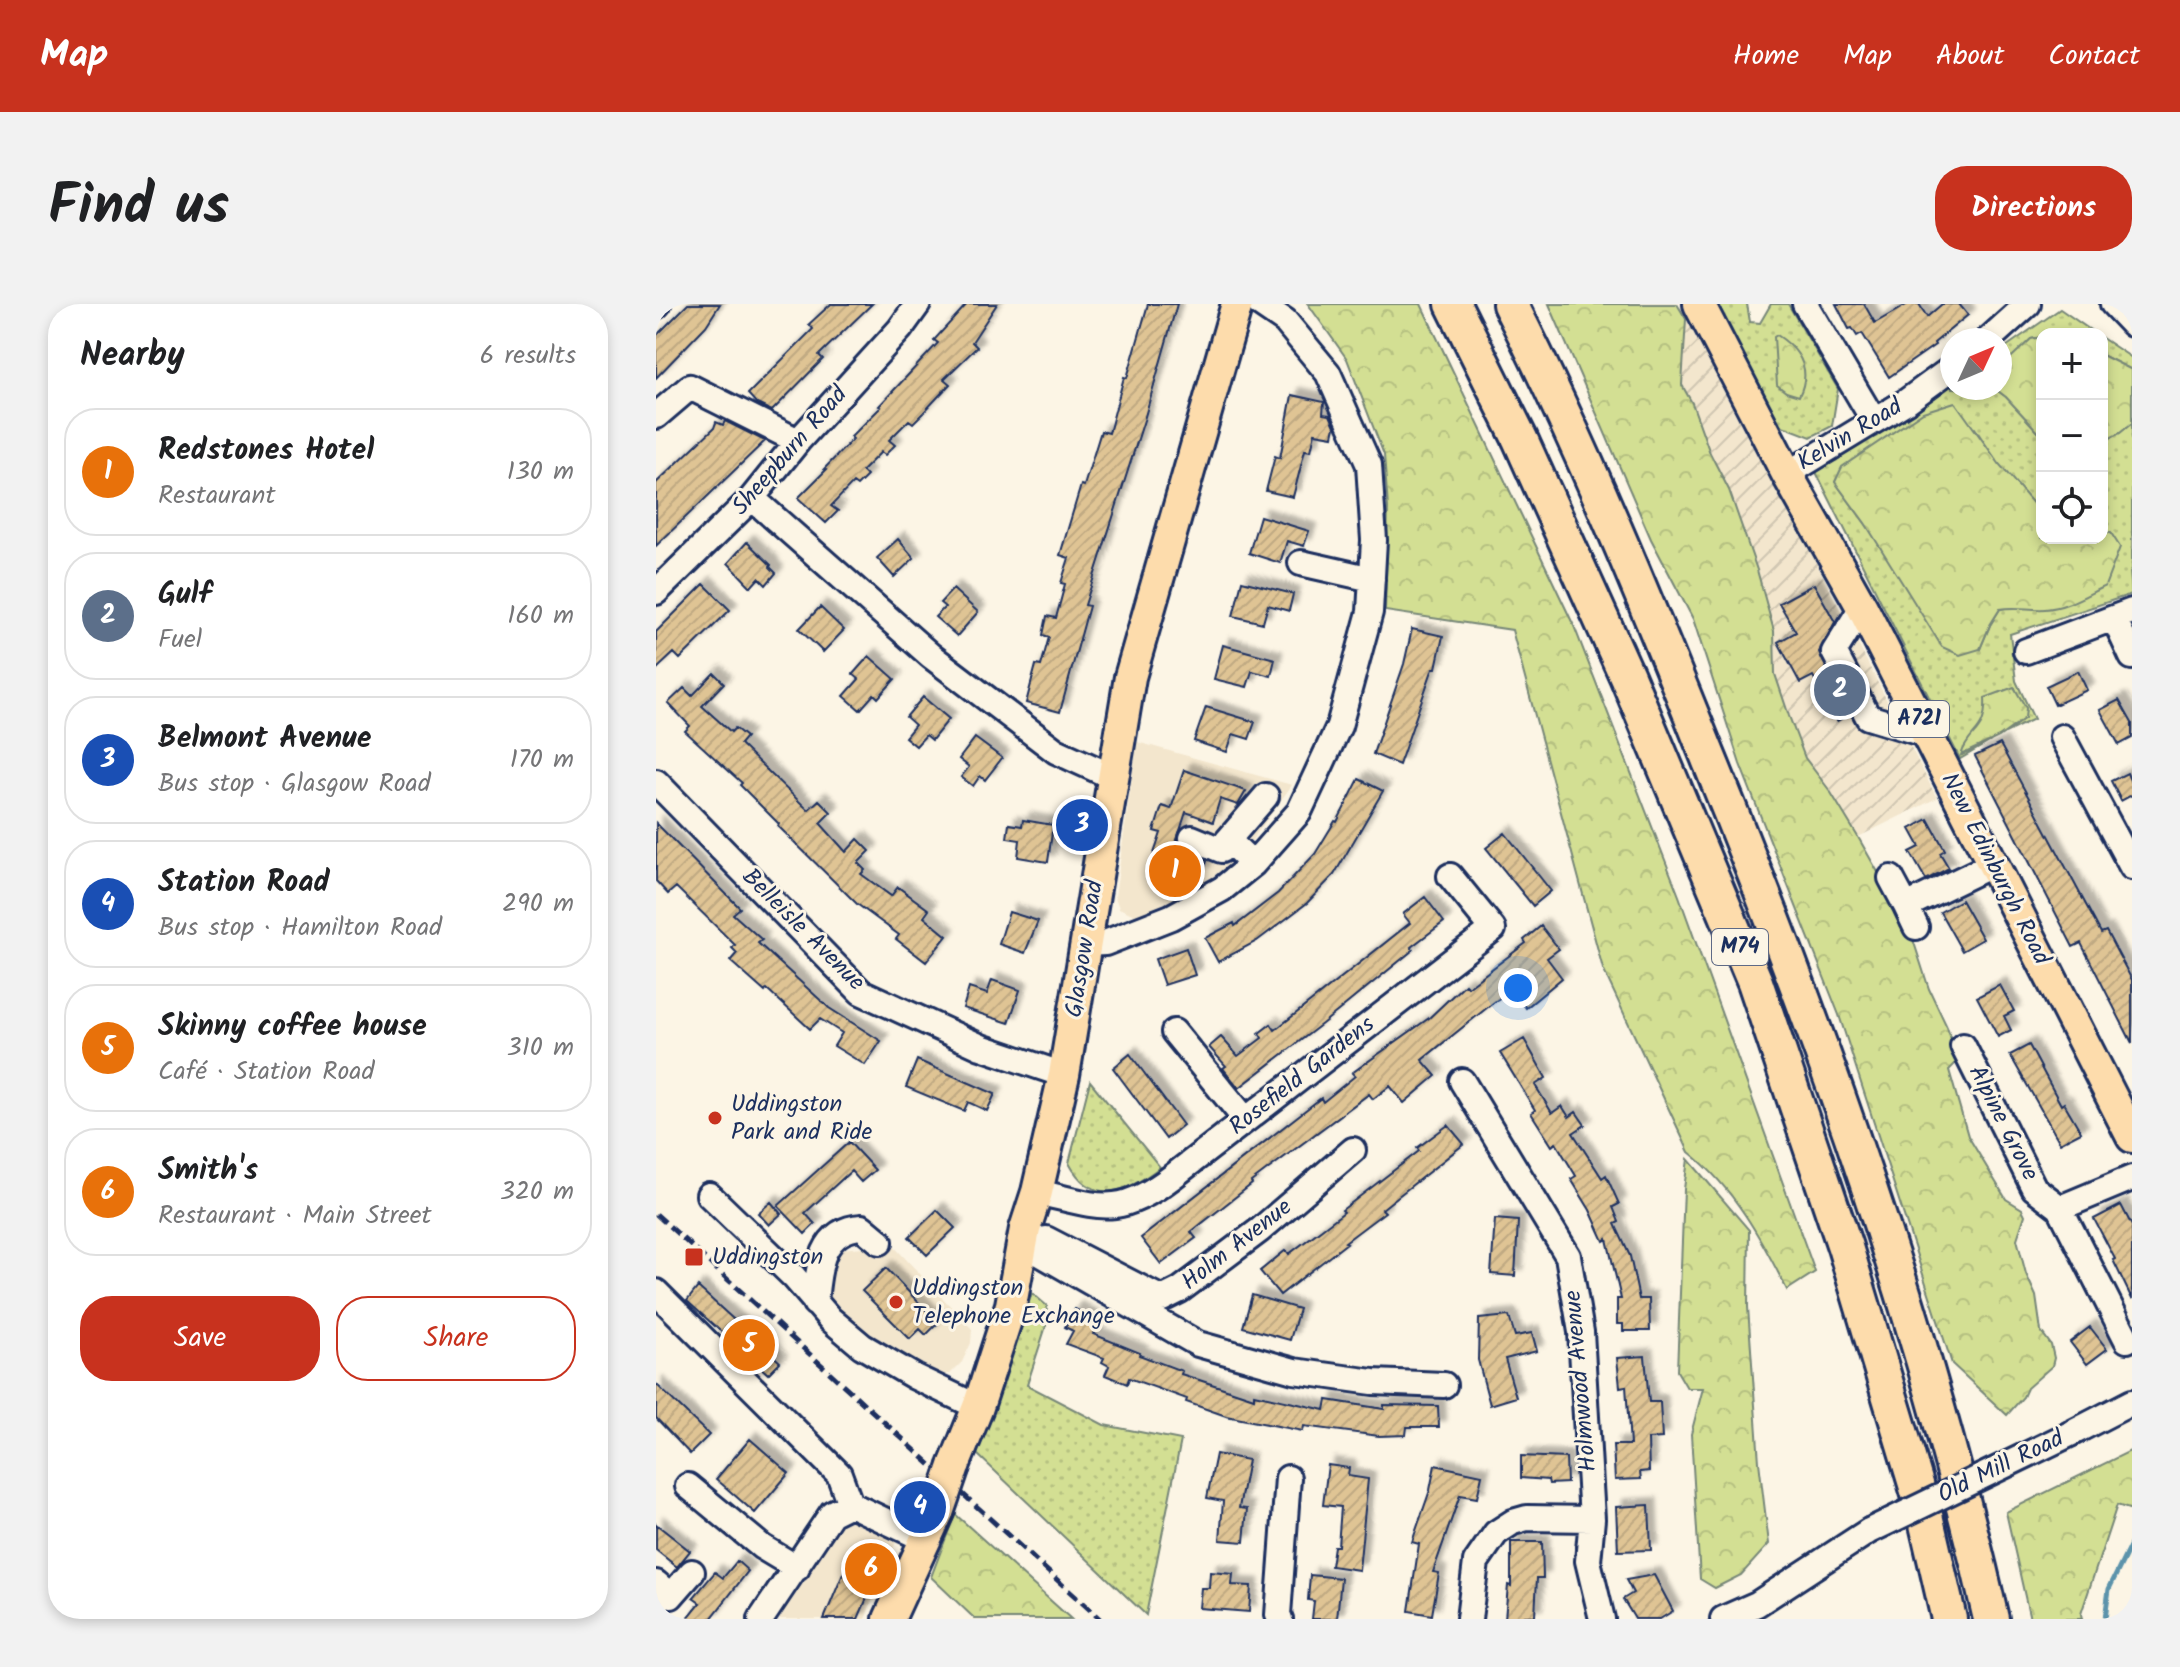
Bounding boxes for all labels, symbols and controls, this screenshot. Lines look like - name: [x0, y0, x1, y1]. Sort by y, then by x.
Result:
- text: Map: [40, 26, 109, 86]
- text: Home: [1733, 34, 1799, 79]
- text: Map: [1843, 34, 1892, 79]
- text: About: [1936, 34, 2004, 79]
- text: Contact: [2048, 34, 2140, 79]
- text: Find us: [48, 163, 229, 253]
- button: Directions: [1935, 166, 2132, 251]
- north arrow: [1940, 328, 2012, 400]
- map controls: [2036, 328, 2108, 544]
- button: +: [2036, 328, 2108, 400]
- text: Nearby: [80, 329, 185, 383]
- text: 6 results: [480, 335, 576, 377]
- street label: Sheepburn Road: [722, 377, 858, 525]
- street label: Kelvin Road: [1790, 388, 1911, 482]
- button: −: [2036, 400, 2108, 472]
- text: Redstones Hotel: [158, 427, 374, 475]
- text: 1: [104, 451, 112, 493]
- text: 130 m: [507, 451, 574, 493]
- button: locate: [2036, 472, 2108, 544]
- text: Restaurant: [158, 475, 275, 517]
- text: Gulf: [158, 571, 212, 619]
- text: 2: [100, 595, 116, 637]
- text: 160 m: [507, 595, 574, 637]
- text: Fuel: [158, 619, 202, 661]
- pin: 2: [1814, 660, 1866, 720]
- road number: A721: [1889, 701, 1949, 737]
- text: Belmont Avenue: [158, 715, 371, 763]
- text: 3: [101, 739, 115, 781]
- text: 170 m: [510, 739, 574, 781]
- text: Bus stop · Glasgow Road: [158, 763, 431, 805]
- street label: New Edinburgh Road: [1930, 766, 2061, 973]
- pin: 3: [1056, 795, 1108, 855]
- pin: 1: [1149, 841, 1201, 901]
- text: Station Road: [158, 859, 330, 907]
- street label: Belleisle Avenue: [732, 859, 874, 1001]
- street label: Glasgow Road: [1055, 877, 1115, 1020]
- text: 4: [101, 883, 115, 925]
- text: 290 m: [502, 883, 574, 925]
- text: Bus stop · Hamilton Road: [158, 907, 442, 949]
- road number: M74: [1712, 929, 1768, 965]
- your location: [1498, 968, 1538, 1008]
- text: Skinny coffee house: [158, 1003, 427, 1051]
- street label: Rosefield Gardens: [1220, 1006, 1384, 1146]
- text: 5: [101, 1027, 115, 1069]
- text: 310 m: [507, 1027, 574, 1069]
- text: Café · Station Road: [158, 1051, 374, 1093]
- street label: Alpine Grove: [1957, 1058, 2049, 1188]
- place label: Uddingston Park and Ride: [731, 1085, 872, 1152]
- marker: Uddingston Park and Ride: [706, 1109, 724, 1127]
- text: Smith's: [158, 1147, 258, 1195]
- text: 6: [101, 1171, 115, 1213]
- text: 320 m: [500, 1171, 574, 1213]
- street label: Holm Avenue: [1173, 1189, 1301, 1301]
- text: Restaurant · Main Street: [158, 1195, 432, 1237]
- place label: Uddingston: [712, 1238, 823, 1277]
- marker: Uddingston: [683, 1246, 705, 1268]
- place label: Uddingston Telephone Exchange: [912, 1269, 1115, 1336]
- street label: Holmwood Avenue: [1554, 1288, 1608, 1473]
- marker: Uddingston Telephone Exchange: [887, 1293, 905, 1311]
- button: Save: [80, 1296, 320, 1381]
- button: Share: [336, 1296, 576, 1381]
- pin: 5: [723, 1315, 775, 1375]
- street label: Old Mill Road: [1931, 1419, 2072, 1514]
- pin: 4: [894, 1477, 946, 1537]
- pin: 6: [845, 1539, 897, 1599]

